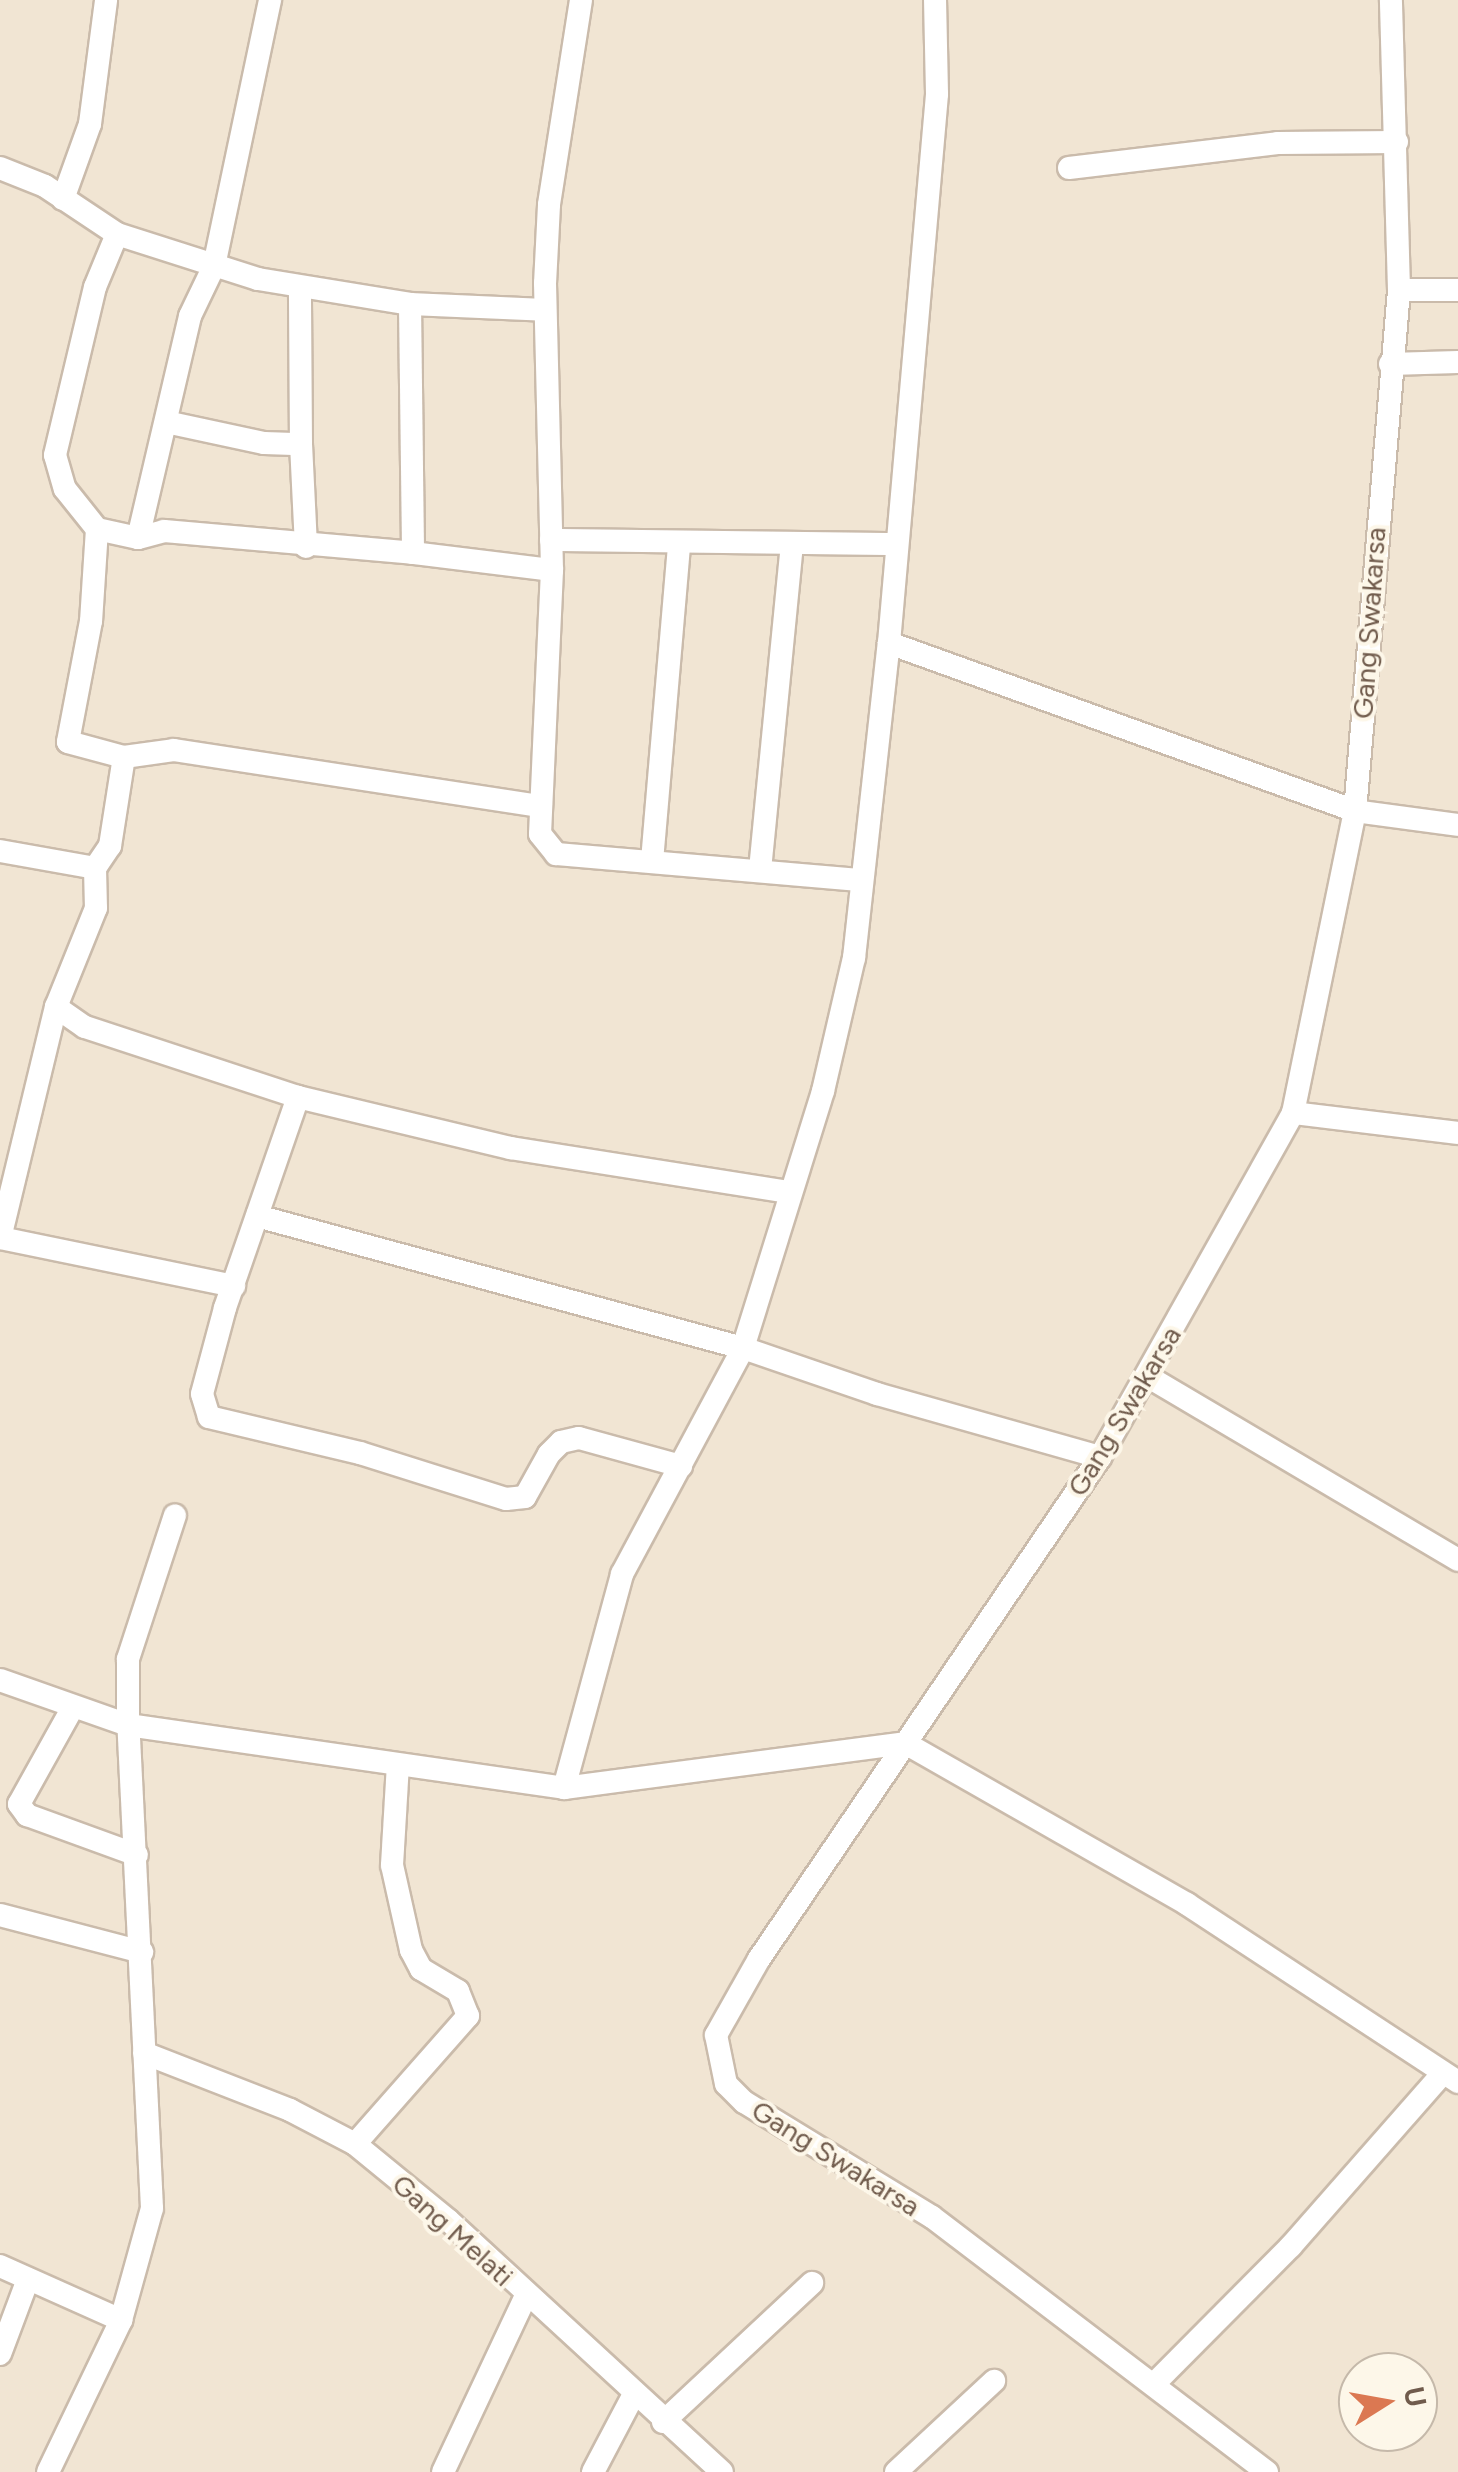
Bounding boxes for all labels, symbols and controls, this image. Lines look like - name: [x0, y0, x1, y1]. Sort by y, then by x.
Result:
- street label: Gang Swakarsa: [1346, 526, 1392, 720]
- street label: Gang Swakarsa: [1060, 1320, 1188, 1502]
- street label: Gang Swakarsa: [746, 2093, 926, 2223]
- street label: Gang Melati: [386, 2167, 520, 2293]
- north arrow: [1338, 2352, 1438, 2452]
- text: U: [1397, 2384, 1434, 2410]

